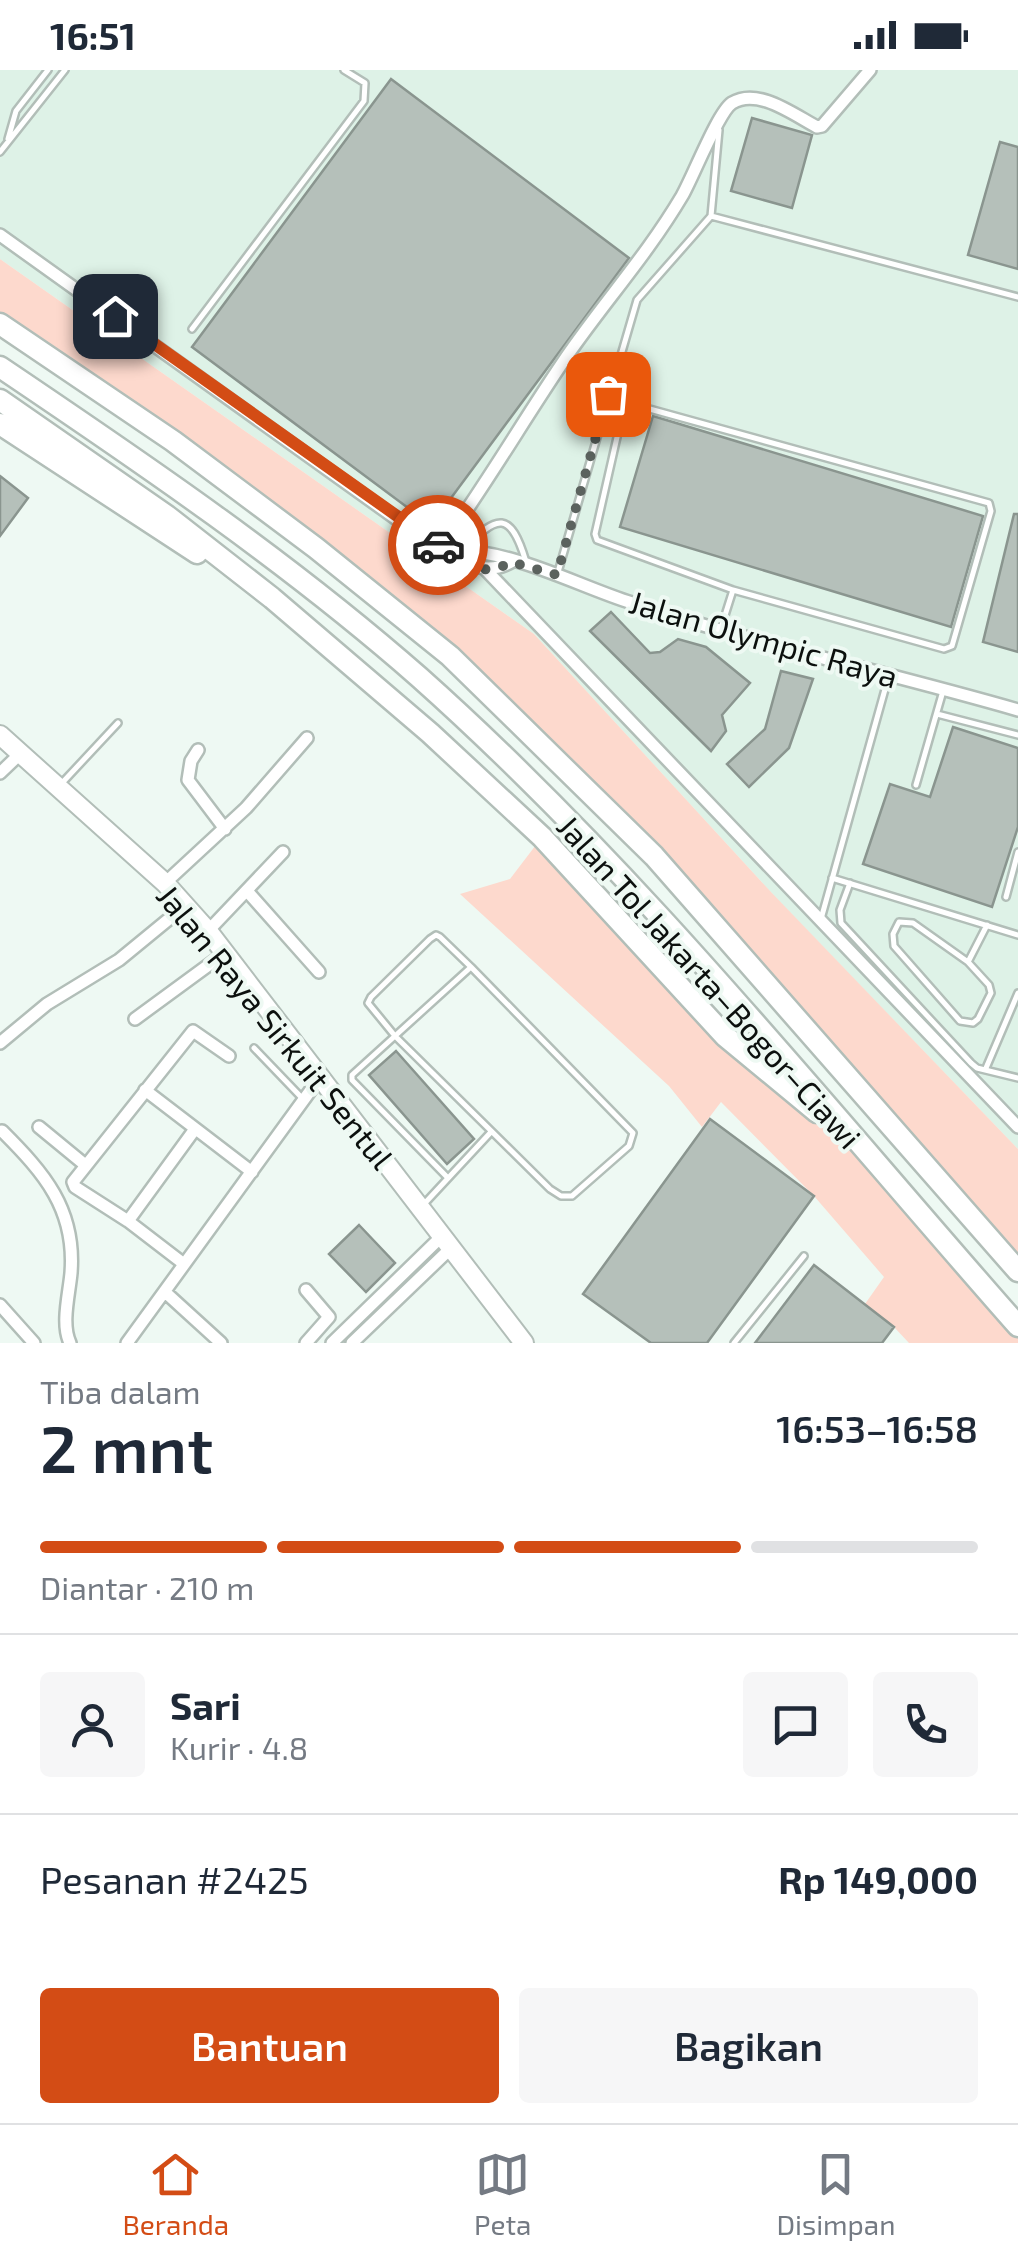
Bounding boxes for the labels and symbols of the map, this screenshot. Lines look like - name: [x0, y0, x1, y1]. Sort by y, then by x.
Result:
- pin: [73, 274, 158, 359]
- pin: [566, 352, 651, 437]
- courier: [388, 495, 488, 595]
- street label: Jalan Olympic Raya: [625, 582, 903, 694]
- street label: Jalan Tol Jakarta–Bogor–Ciawi: [550, 807, 870, 1155]
- street label: Jalan Raya Sirkuit Sentul: [150, 876, 403, 1176]

